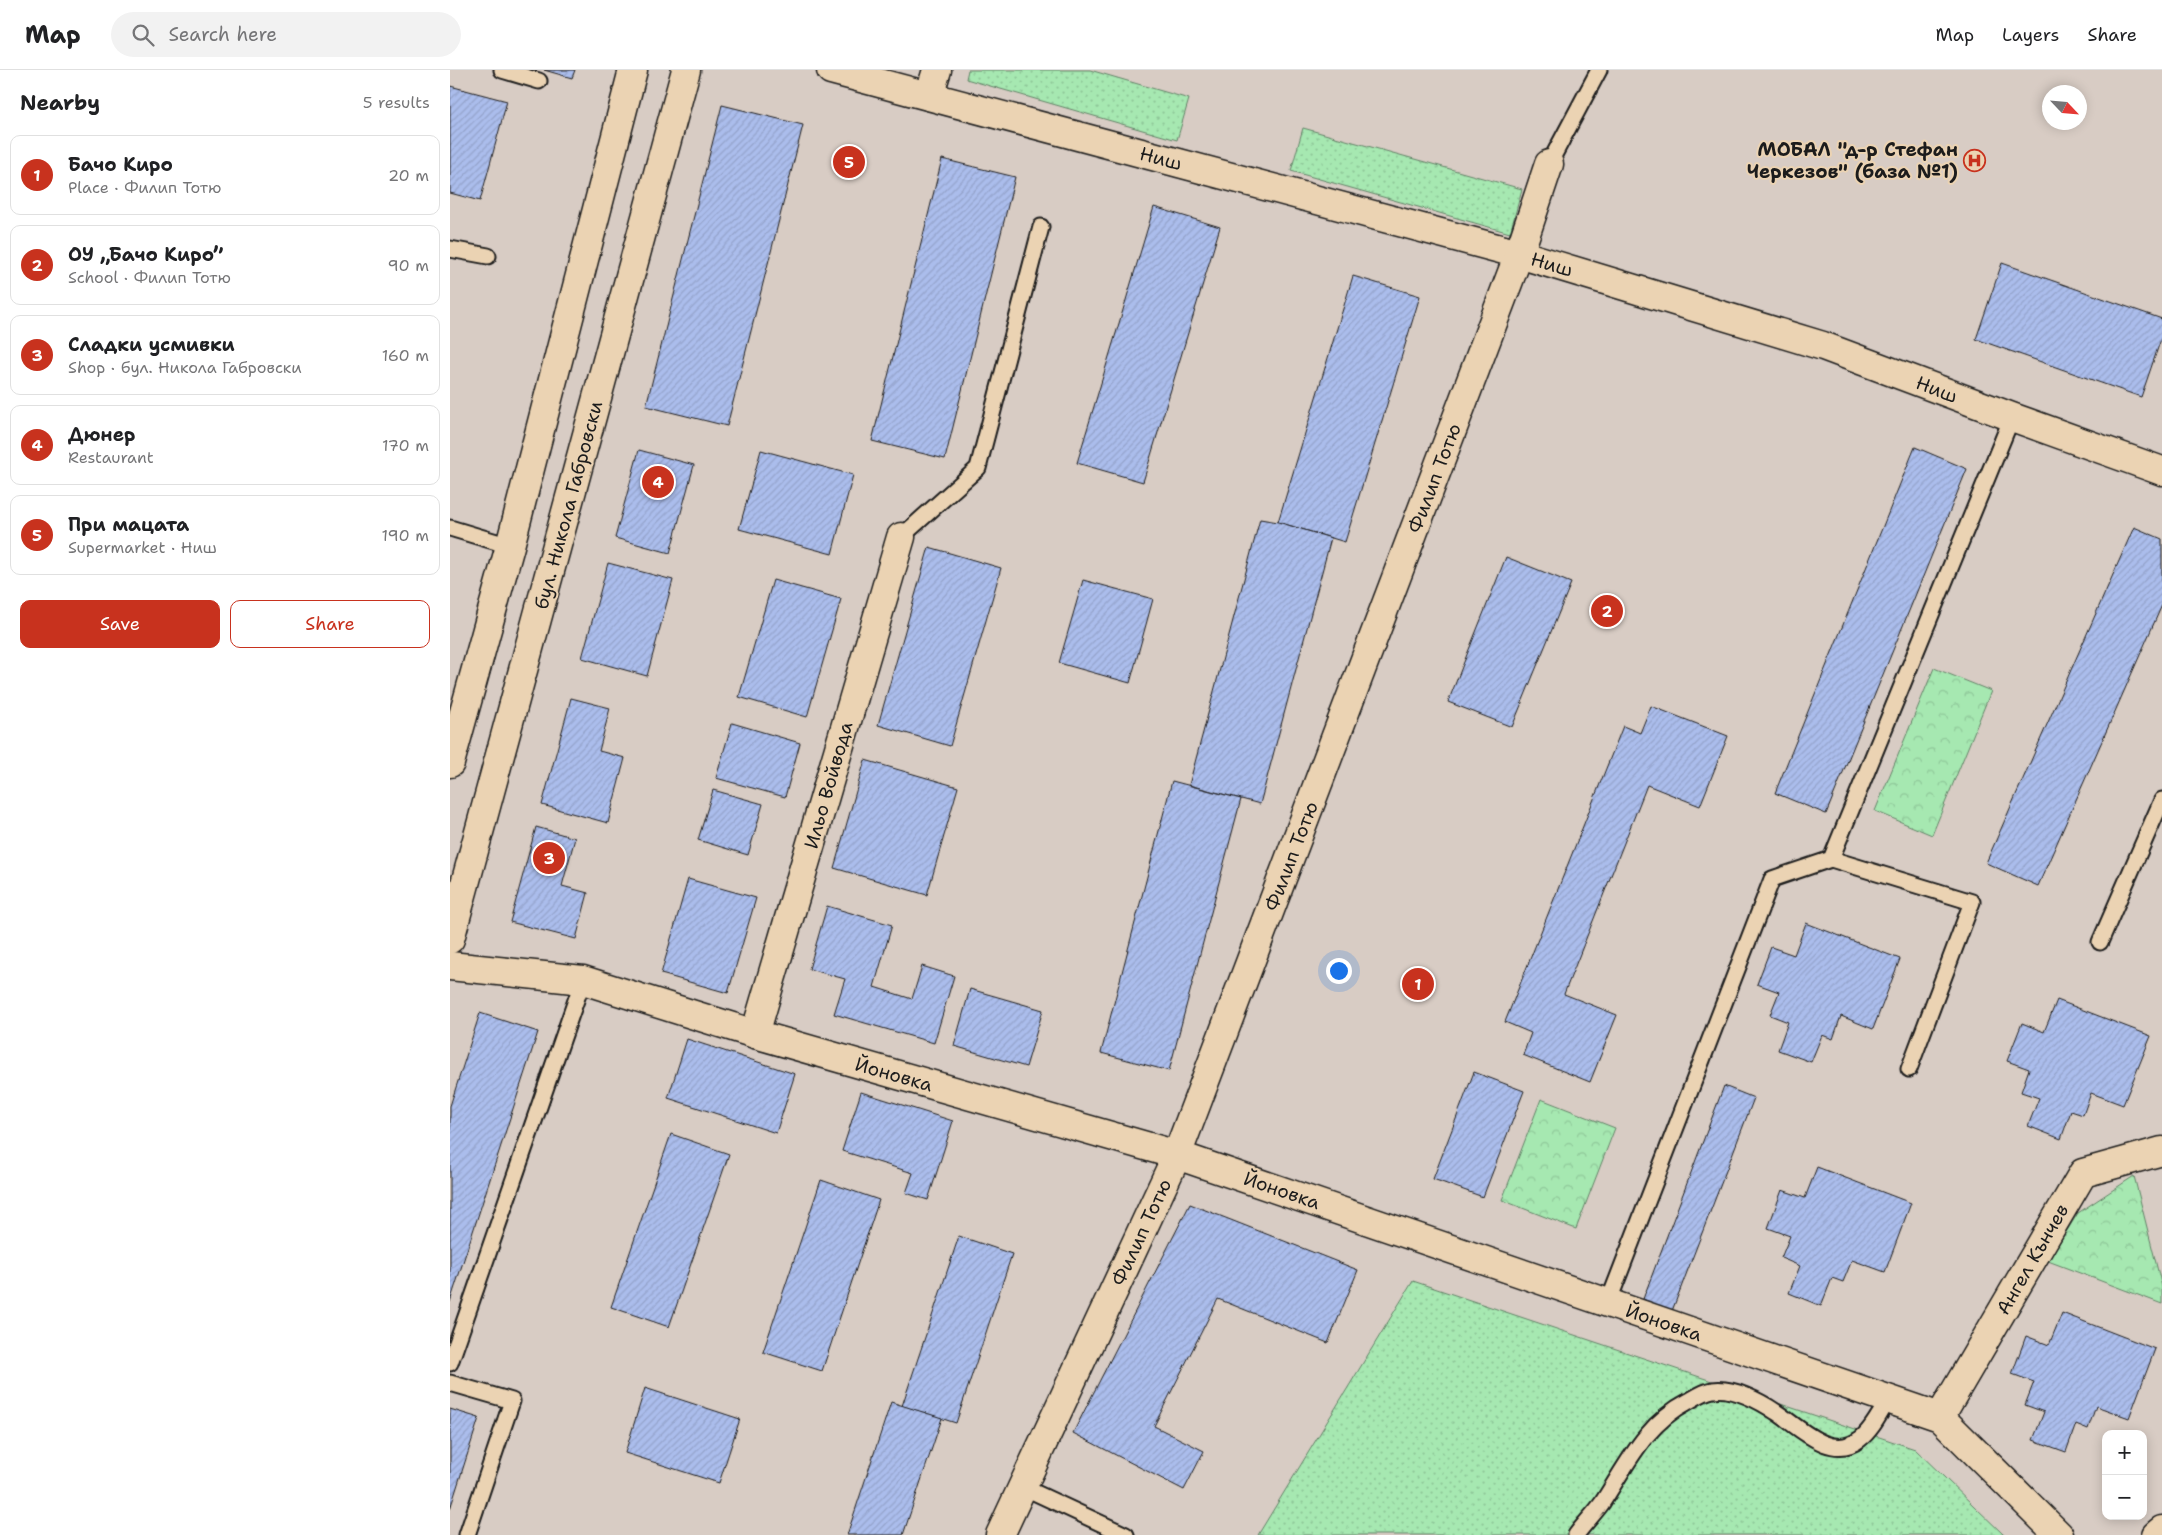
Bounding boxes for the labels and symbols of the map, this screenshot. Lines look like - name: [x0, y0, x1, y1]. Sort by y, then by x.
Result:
- north arrow: [2042, 85, 2087, 130]
- place label: МОБАЛ "д-р Стефан Черкезов" (база №1): [1747, 137, 1958, 184]
- street label: Ниш: [1137, 141, 1185, 176]
- pin: 5: [833, 143, 865, 181]
- hospital icon: МОБАЛ "д-р Стефан Черкезов" (база №1): [1962, 148, 1986, 172]
- street label: Ниш: [1528, 246, 1576, 283]
- street label: Ниш: [1912, 370, 1961, 409]
- street label: бул. Никола Габровски: [529, 398, 608, 612]
- street label: Филип Тотю: [1402, 420, 1467, 537]
- pin: 4: [642, 463, 674, 501]
- pin: 2: [1591, 592, 1623, 630]
- street label: Ильо Войвода: [798, 719, 859, 852]
- street label: Филип Тотю: [1259, 798, 1324, 915]
- pin: 3: [533, 839, 565, 877]
- your location: [1326, 958, 1352, 984]
- pin: 1: [1402, 965, 1434, 1003]
- street label: Йоновка: [852, 1052, 936, 1097]
- street label: Йоновка: [1240, 1166, 1324, 1215]
- street label: Филип Тотю: [1106, 1175, 1177, 1290]
- street label: Ангел Кънчев: [1991, 1199, 2074, 1319]
- street label: Йоновка: [1622, 1298, 1706, 1347]

